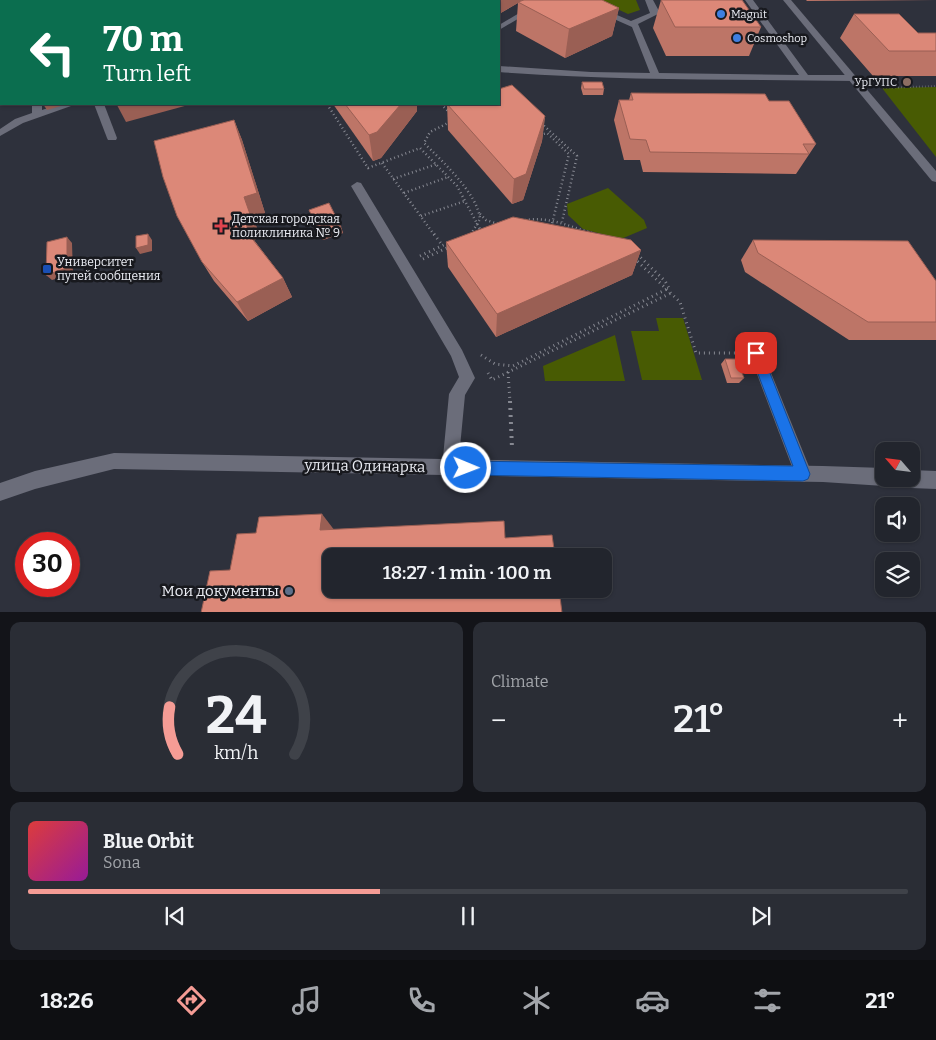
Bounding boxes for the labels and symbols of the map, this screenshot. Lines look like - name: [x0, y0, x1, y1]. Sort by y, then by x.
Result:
- marker: Magnit: [715, 8, 727, 20]
- place label: Magnit: [731, 8, 767, 21]
- marker: Cosmoshop: [731, 32, 743, 44]
- place label: Cosmoshop: [747, 32, 808, 45]
- place label: УрГУПС: [855, 76, 897, 89]
- marker: УрГУПС: [901, 76, 913, 88]
- place label: Детская городская поликлиника № 9: [232, 212, 340, 240]
- marker: Детская городская поликлиника № 9: [214, 219, 228, 233]
- place label: Университет путей сообщения: [57, 255, 161, 283]
- marker: Университет путей сообщения: [41, 263, 53, 275]
- pin: [735, 332, 777, 374]
- position arrow: [439, 441, 491, 493]
- north arrow: [875, 442, 920, 488]
- street label: улица Одинарка: [303, 456, 426, 476]
- speed limit sign: 30: [15, 532, 80, 597]
- place label: Мои документы: [162, 582, 279, 600]
- marker: Мои документы: [283, 585, 295, 597]

